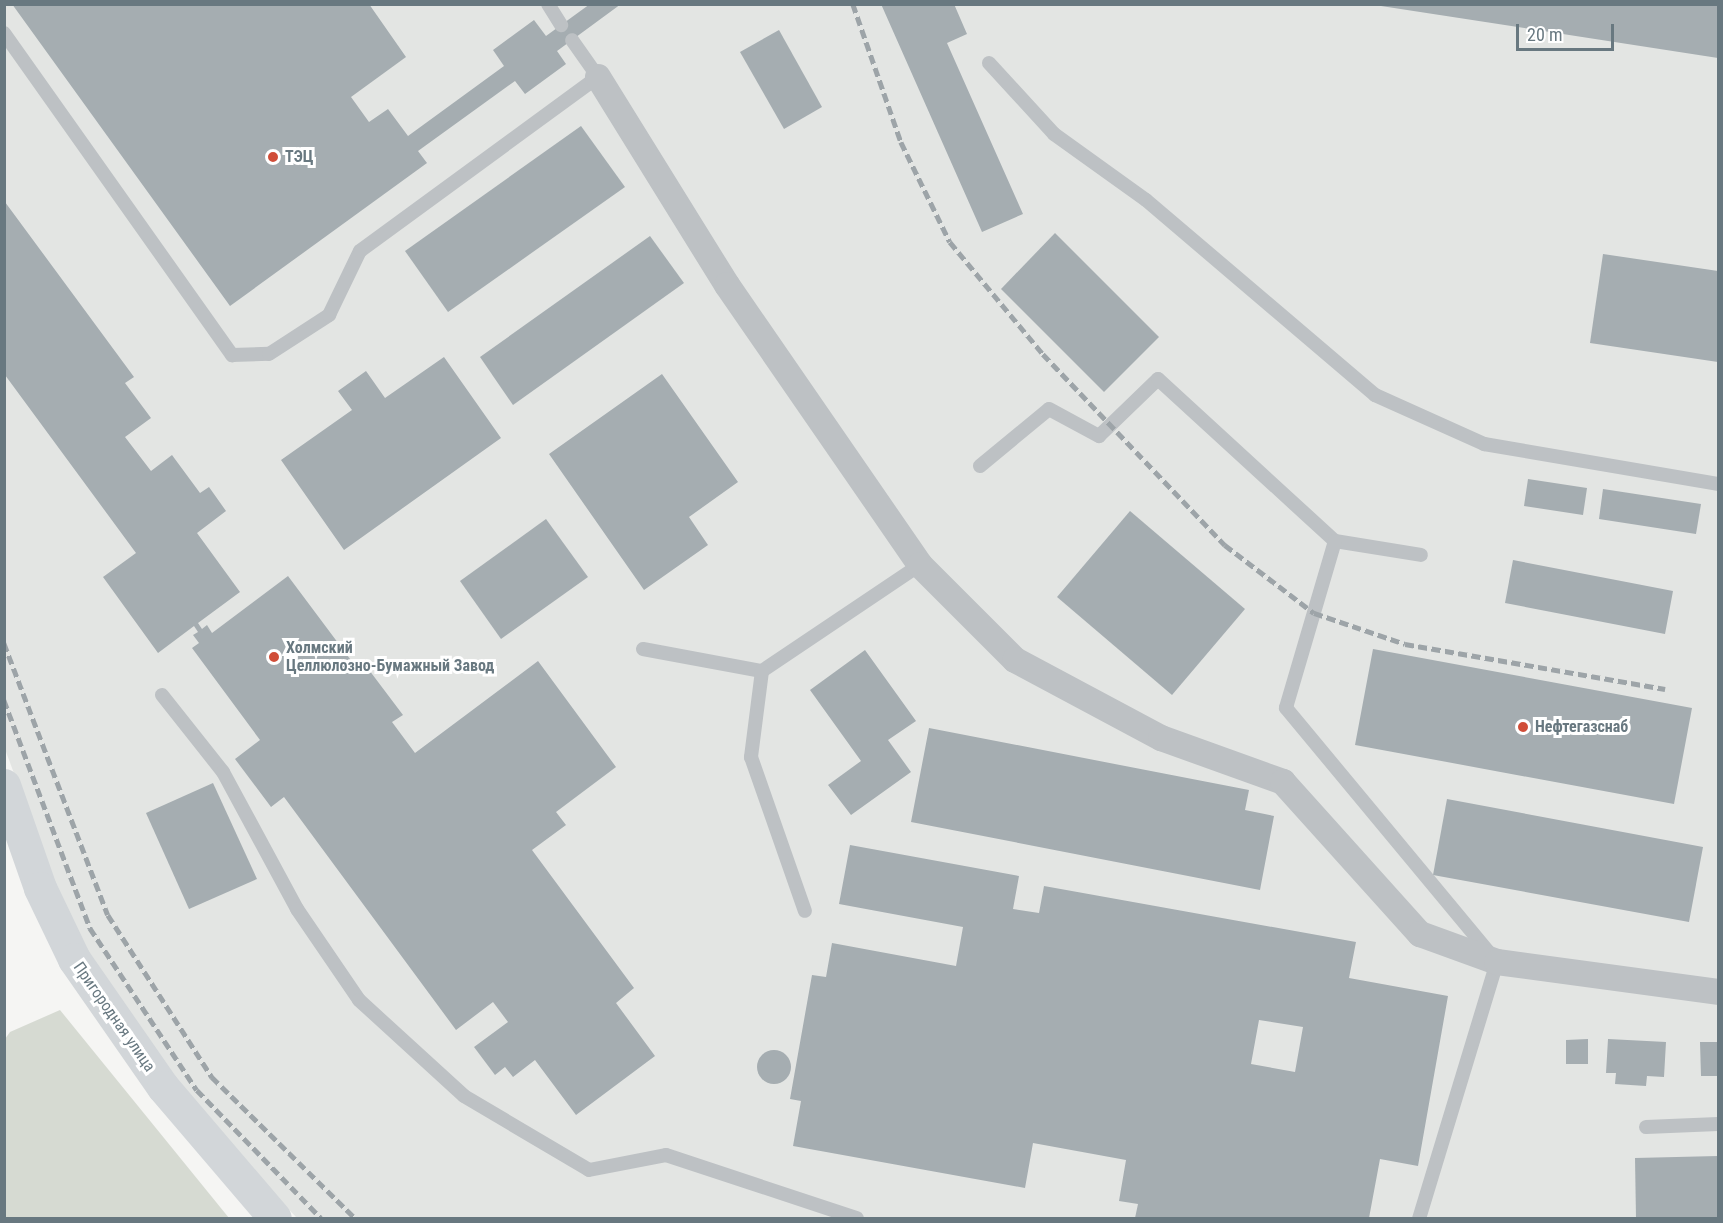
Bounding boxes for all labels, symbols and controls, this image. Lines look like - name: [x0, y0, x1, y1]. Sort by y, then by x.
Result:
- scale bar: [1519, 12, 1616, 50]
- text: 20 m: [1527, 24, 1562, 45]
- place label: ТЭЦ: [285, 147, 313, 167]
- marker: ТЭЦ: [266, 150, 280, 164]
- place label: Холмский Целлюлозно-Бумажный Завод: [286, 638, 494, 676]
- marker: Холмский Целлюлозно-Бумажный Завод: [267, 650, 281, 664]
- place label: Нефтегазснаб: [1535, 717, 1628, 737]
- marker: Нефтегазснаб: [1516, 720, 1530, 734]
- street label: Пригородная улица: [69, 958, 159, 1076]

